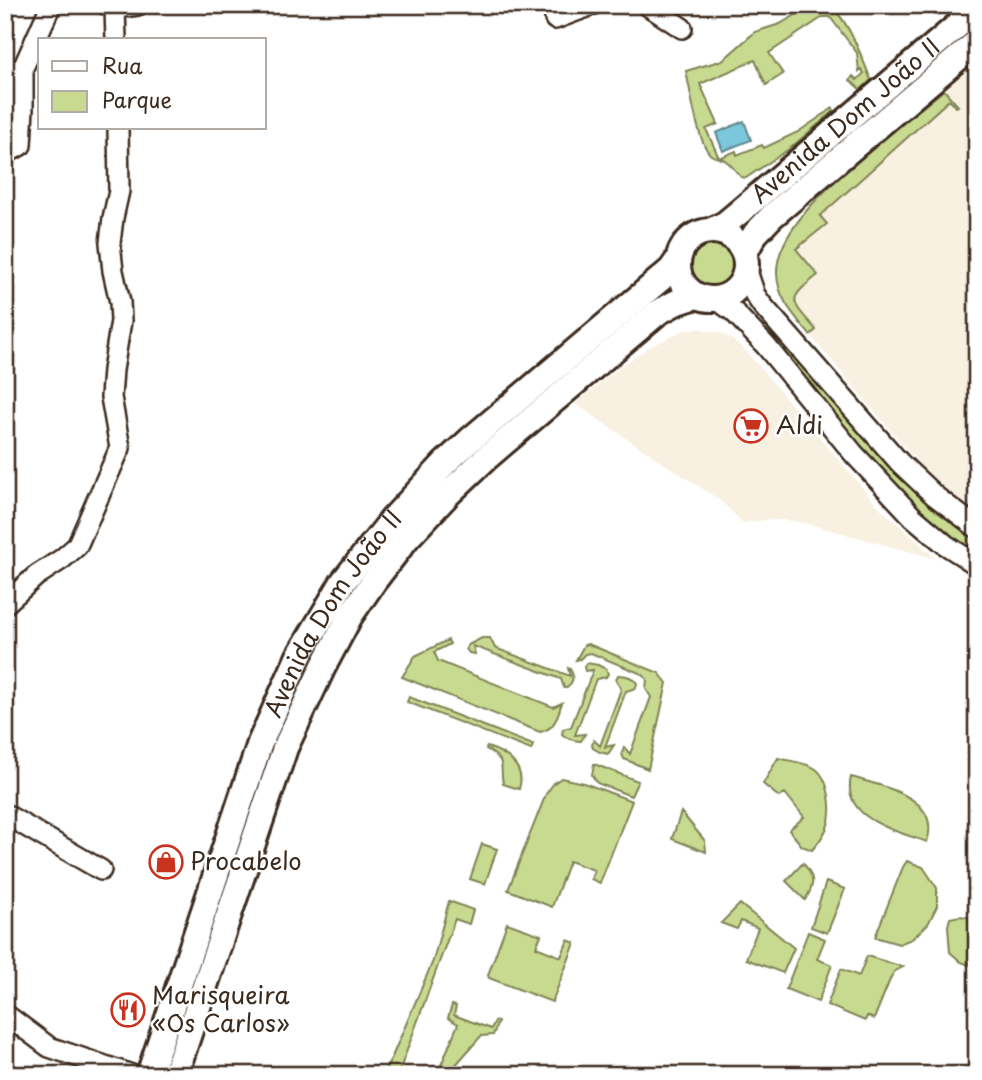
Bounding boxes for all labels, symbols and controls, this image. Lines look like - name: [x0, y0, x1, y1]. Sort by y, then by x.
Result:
- street label: Avenida Dom João II: [742, 28, 947, 211]
- legend: [38, 38, 266, 130]
- text: Rua: [102, 49, 143, 81]
- text: Parque: [102, 83, 172, 115]
- place label: Aldi: [776, 406, 823, 442]
- supermarket icon: Aldi: [732, 407, 770, 445]
- street label: Avenida Dom João II: [254, 501, 409, 723]
- place label: Procabelo: [190, 842, 302, 878]
- shop icon: Procabelo: [147, 843, 185, 881]
- place label: Marisqueira «Os Carlos»: [152, 976, 290, 1040]
- restaurant icon: Marisqueira «Os Carlos»: [109, 991, 147, 1029]

